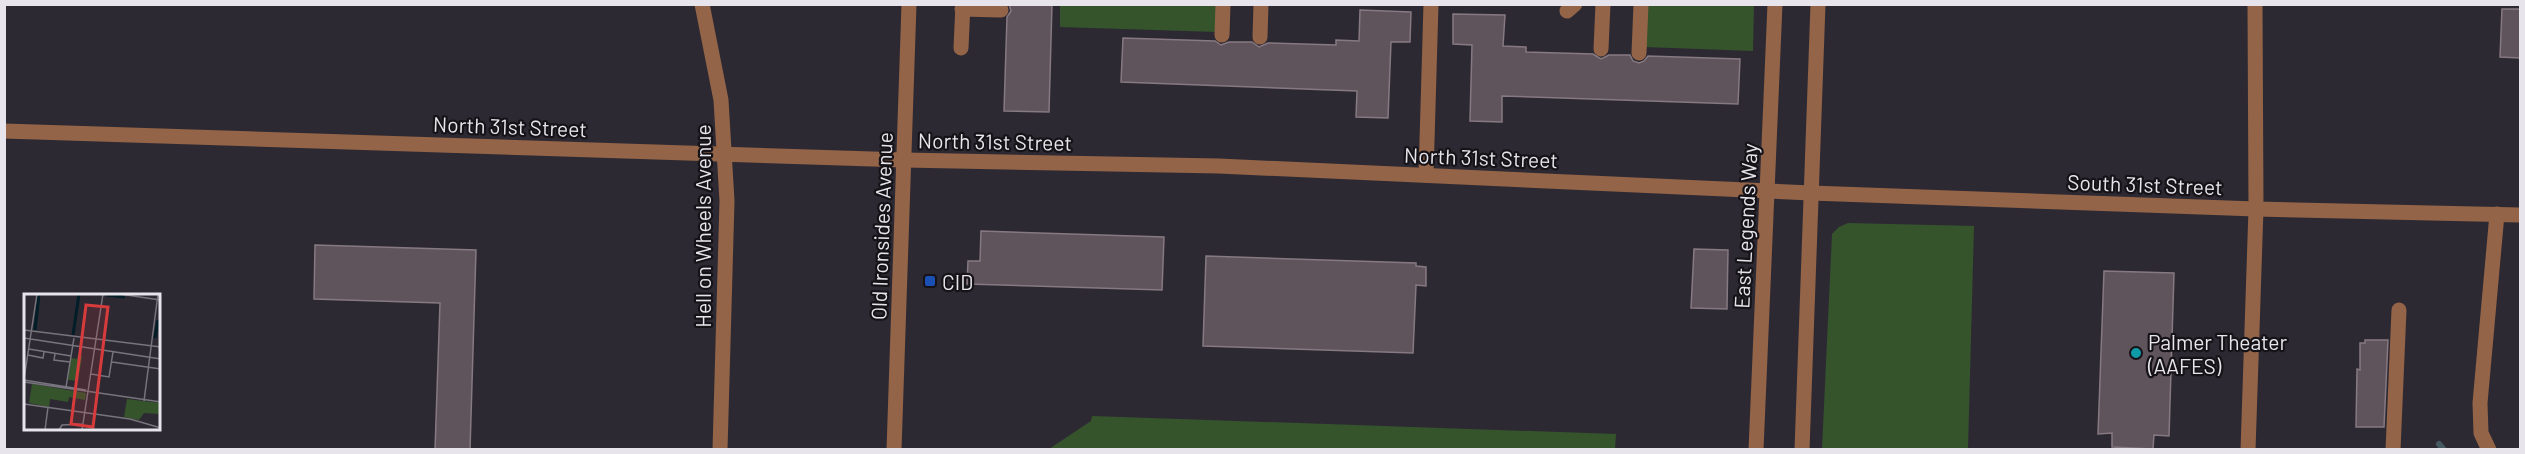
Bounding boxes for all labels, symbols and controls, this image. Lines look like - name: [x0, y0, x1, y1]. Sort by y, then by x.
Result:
- street label: North 31st Street: [433, 111, 587, 141]
- street label: Hell on Wheels Avenue: [690, 124, 715, 328]
- street label: North 31st Street: [918, 127, 1072, 155]
- street label: Old Ironsides Avenue: [865, 131, 897, 321]
- street label: North 31st Street: [1404, 142, 1558, 172]
- street label: East Legends Way: [1728, 142, 1762, 309]
- street label: South 31st Street: [2067, 169, 2223, 199]
- place label: CID: [942, 269, 973, 294]
- marker: CID: [923, 274, 937, 288]
- inset map: [24, 294, 160, 430]
- place label: Palmer Theater (AAFES): [2147, 329, 2288, 378]
- marker: Palmer Theater (AAFES): [2129, 346, 2143, 360]

